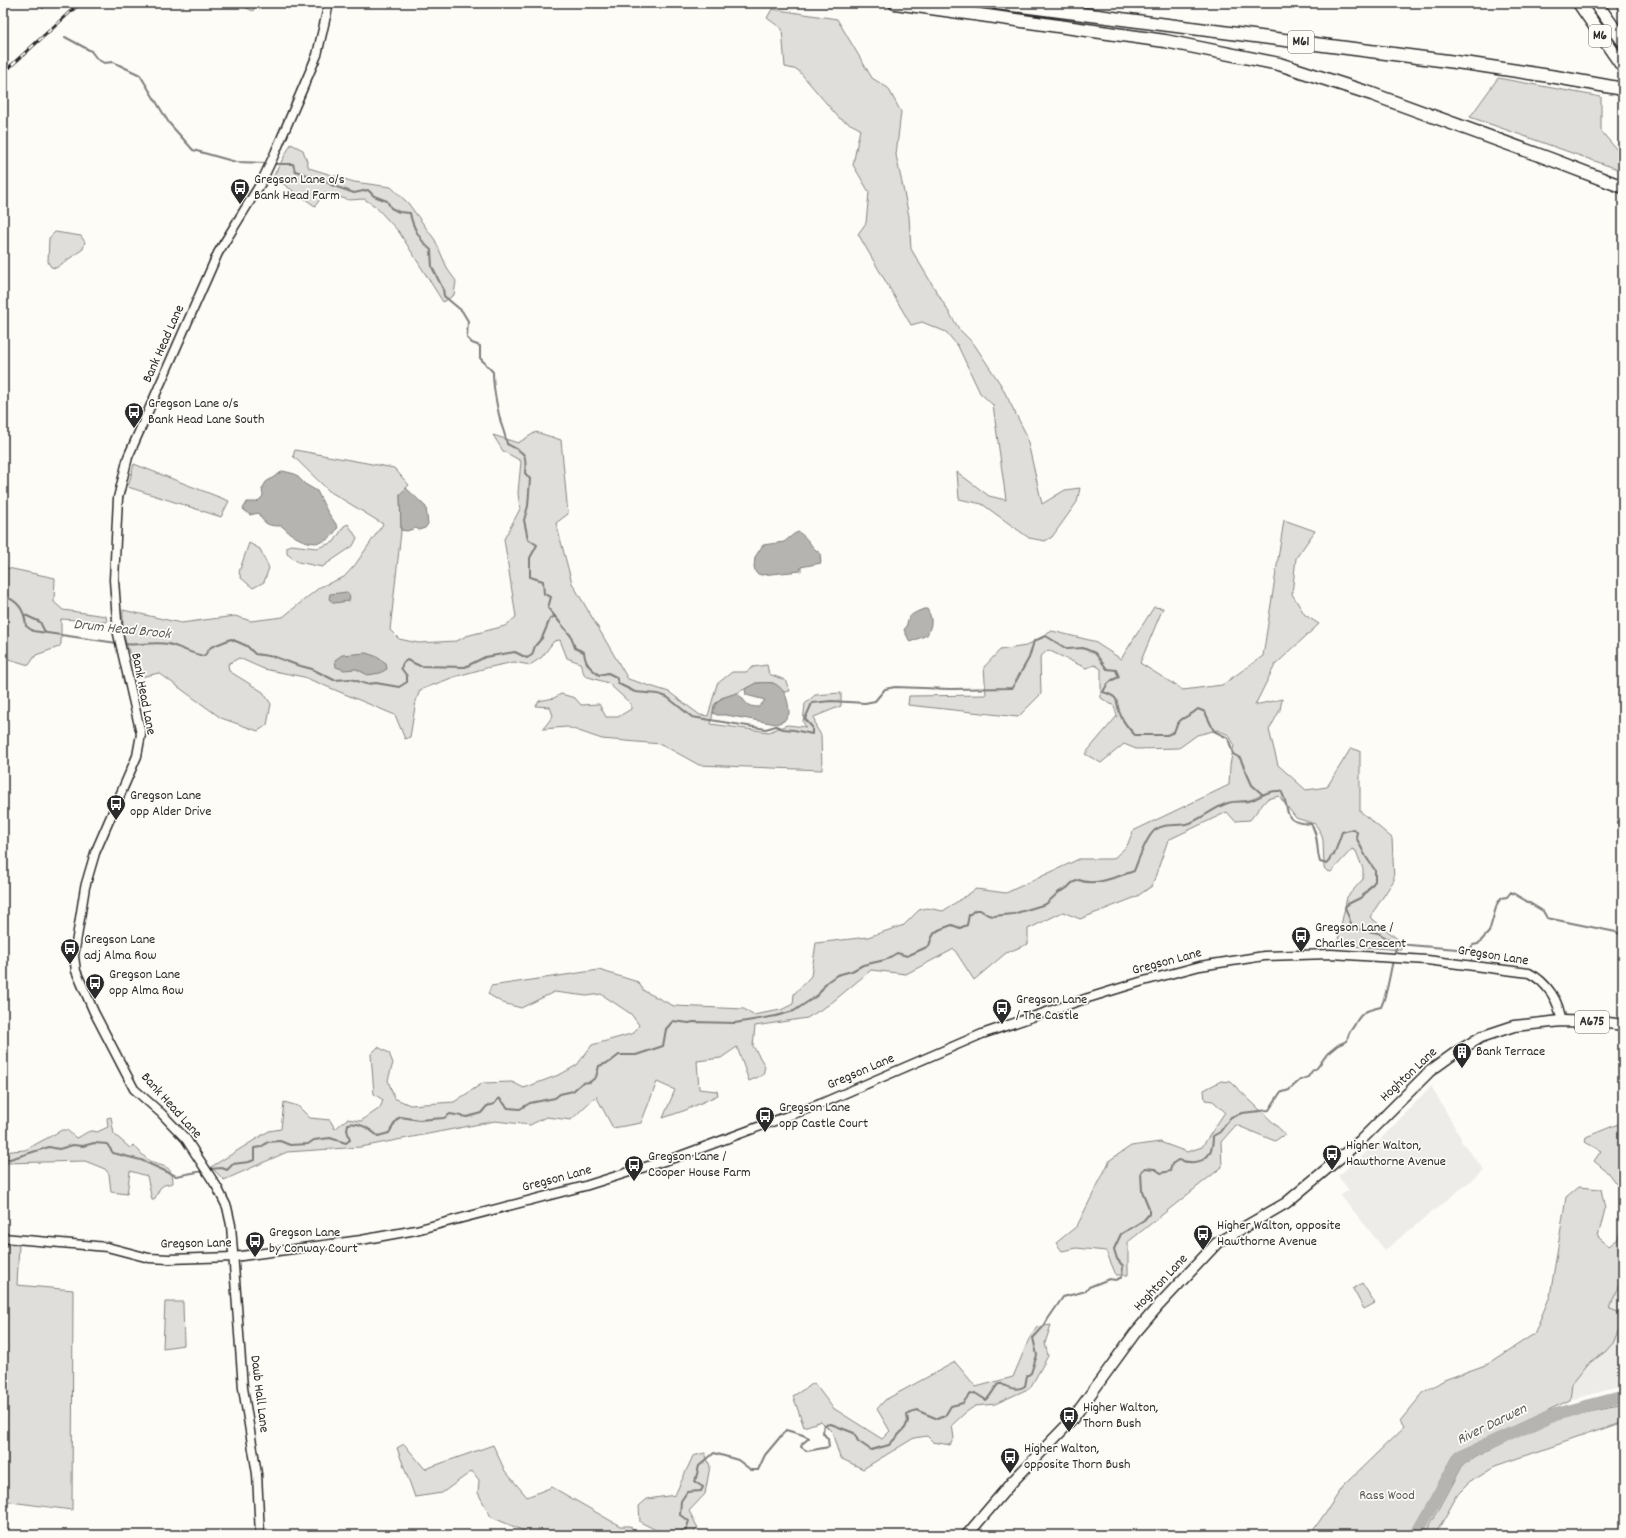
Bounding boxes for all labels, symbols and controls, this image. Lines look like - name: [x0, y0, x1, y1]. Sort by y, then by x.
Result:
- road number: M6: [1589, 25, 1611, 47]
- road number: M61: [1288, 31, 1314, 53]
- place label: Gregson Lane o/s Bank Head Farm: [254, 170, 345, 206]
- bus stop icon: Gregson Lane o/s Bank Head Farm: [229, 177, 251, 205]
- street label: Bank Head Lane: [138, 302, 190, 386]
- place label: Gregson Lane o/s Bank Head Lane South: [148, 394, 264, 430]
- bus stop icon: Gregson Lane o/s Bank Head Lane South: [123, 401, 145, 429]
- water label: Drum Head Brook: [72, 614, 173, 646]
- street label: Bank Head Lane: [125, 651, 161, 737]
- place label: Gregson Lane opp Alder Drive: [130, 786, 211, 822]
- bus stop icon: Gregson Lane opp Alder Drive: [105, 793, 127, 821]
- place label: Gregson Lane / Charles Crescent: [1315, 918, 1406, 954]
- bus stop icon: Gregson Lane / Charles Crescent: [1290, 925, 1312, 953]
- place label: Gregson Lane adj Alma Row: [84, 930, 156, 966]
- bus stop icon: Gregson Lane adj Alma Row: [59, 937, 81, 965]
- street label: Gregson Lane: [1456, 941, 1530, 971]
- street label: Gregson Lane: [1130, 943, 1204, 981]
- place label: Gregson Lane opp Alma Row: [109, 965, 184, 1001]
- bus stop icon: Gregson Lane opp Alma Row: [84, 972, 106, 1000]
- place label: Gregson Lane / The Castle: [1016, 990, 1087, 1026]
- bus stop icon: Gregson Lane / The Castle: [991, 997, 1013, 1025]
- road number: A675: [1575, 1011, 1609, 1033]
- building icon: Bank Terrace: [1451, 1041, 1473, 1069]
- place label: Bank Terrace: [1476, 1042, 1545, 1062]
- street label: Hoghton Lane: [1376, 1043, 1442, 1107]
- street label: Gregson Lane: [824, 1049, 898, 1095]
- street label: Bank Head Lane: [136, 1068, 206, 1144]
- place label: Gregson Lane opp Castle Court: [779, 1098, 868, 1134]
- bus stop icon: Gregson Lane opp Castle Court: [754, 1105, 776, 1133]
- place label: Higher Walton, Hawthorne Avenue: [1346, 1136, 1446, 1172]
- bus stop icon: Higher Walton, Hawthorne Avenue: [1321, 1143, 1343, 1171]
- place label: Gregson Lane / Cooper House Farm: [648, 1147, 751, 1183]
- bus stop icon: Gregson Lane / Cooper House Farm: [623, 1154, 645, 1182]
- street label: Gregson Lane: [520, 1160, 594, 1198]
- place label: Higher Walton, opposite Hawthorne Avenue: [1217, 1216, 1341, 1252]
- place label: Gregson Lane by Conway Court: [269, 1223, 358, 1259]
- bus stop icon: Higher Walton, opposite Hawthorne Avenue: [1192, 1223, 1214, 1251]
- bus stop icon: Gregson Lane by Conway Court: [244, 1230, 266, 1258]
- street label: Gregson Lane: [160, 1233, 232, 1255]
- street label: Hoghton Lane: [1129, 1250, 1193, 1316]
- street label: Daub Hall Lane: [244, 1354, 274, 1434]
- place label: Higher Walton, Thorn Bush: [1083, 1398, 1158, 1434]
- water label: River Darwen: [1453, 1398, 1532, 1451]
- bus stop icon: Higher Walton, Thorn Bush: [1058, 1405, 1080, 1433]
- place label: Higher Walton, opposite Thorn Bush: [1024, 1439, 1130, 1475]
- bus stop icon: Higher Walton, opposite Thorn Bush: [999, 1446, 1021, 1474]
- park label: Rass Wood: [1359, 1486, 1415, 1506]

